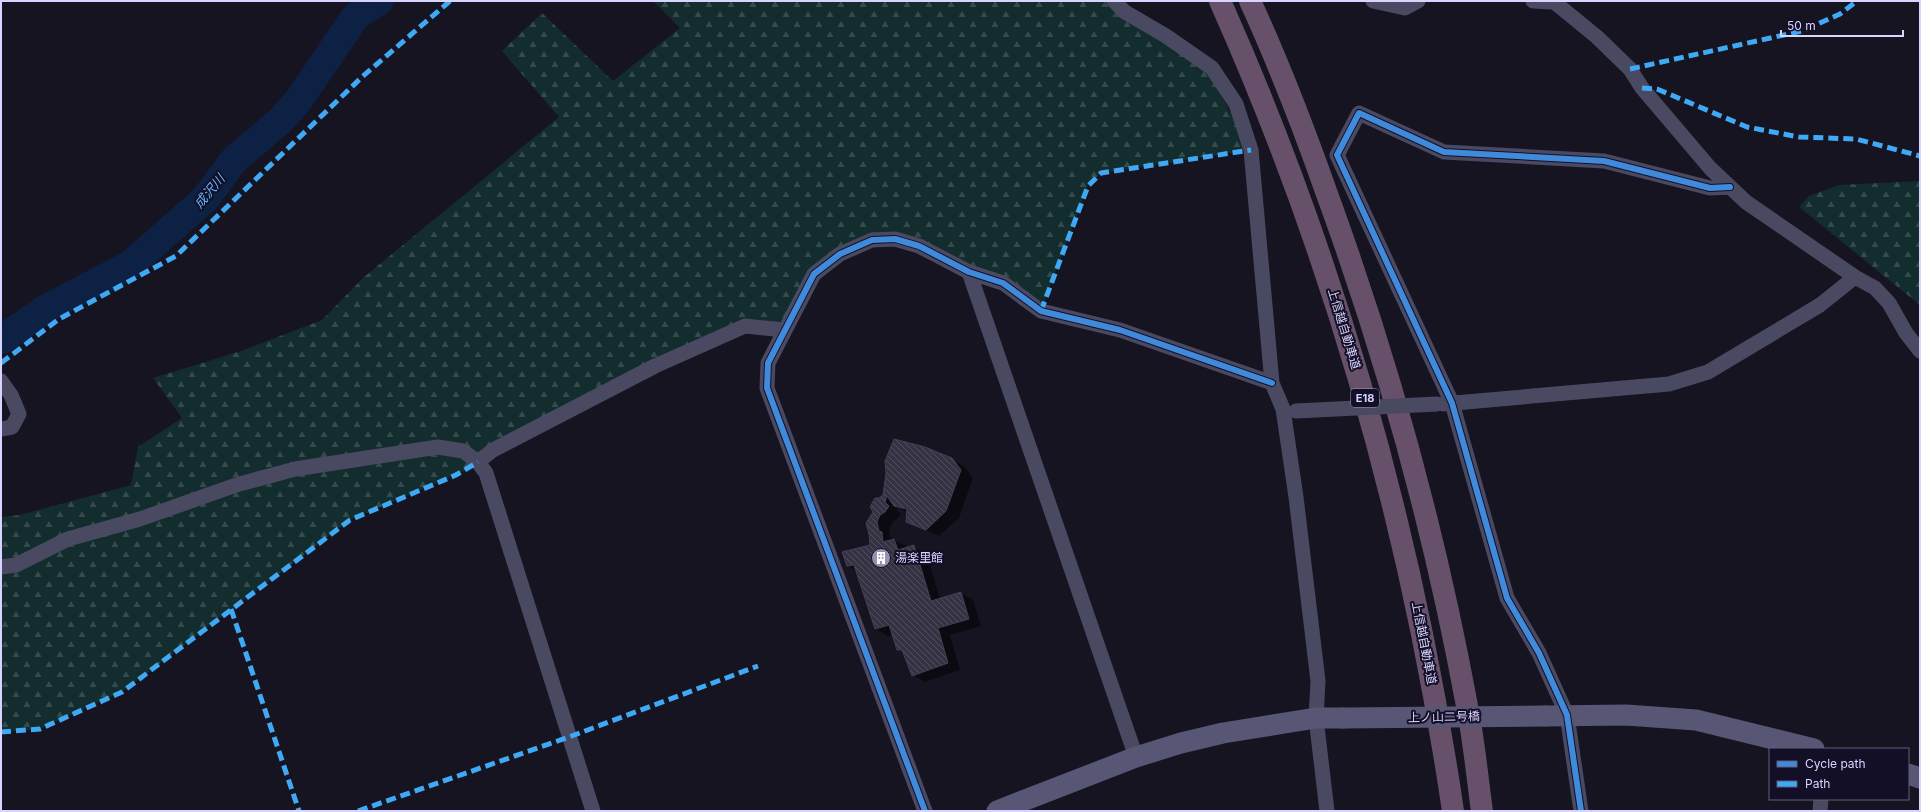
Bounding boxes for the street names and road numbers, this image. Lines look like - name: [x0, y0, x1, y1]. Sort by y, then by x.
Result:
- street label: 上信越自動車道: [1325, 286, 1364, 371]
- road number: E18: [1351, 389, 1379, 407]
- street label: 上信越自動車道: [1409, 600, 1440, 686]
- street label: 上ノ山二号橋: [1408, 708, 1480, 725]

